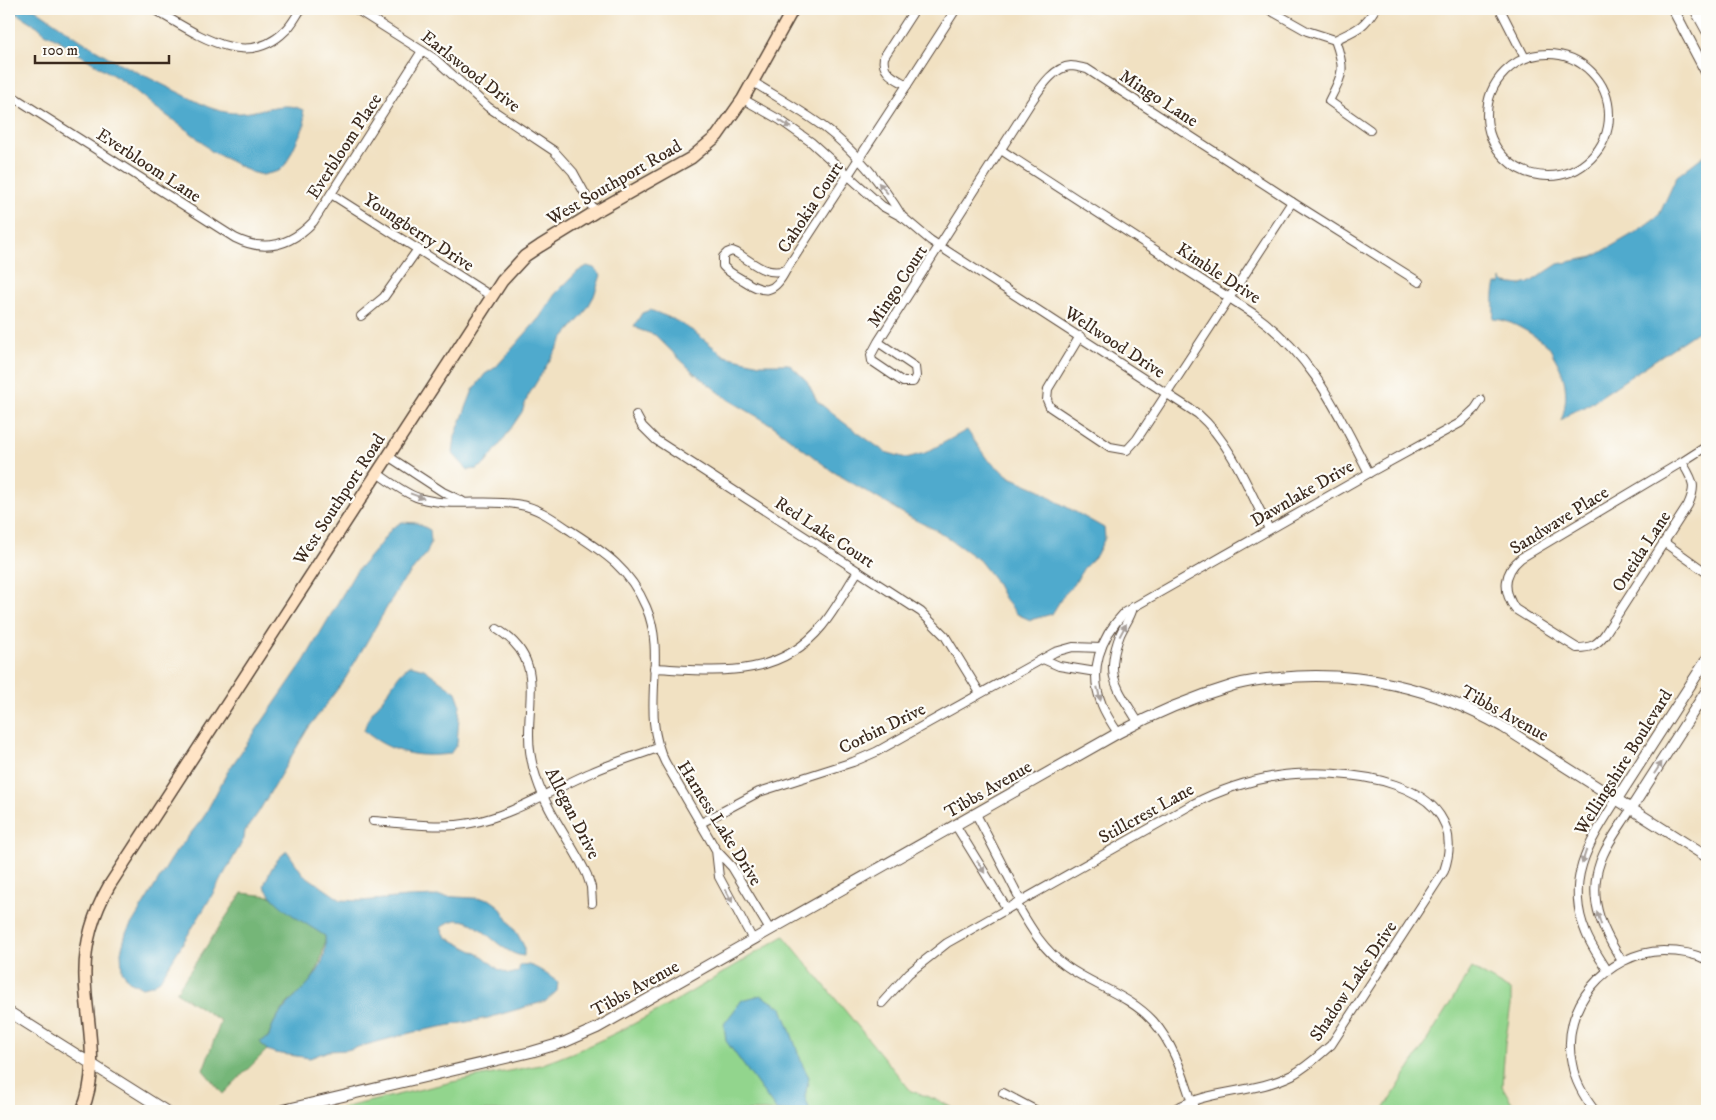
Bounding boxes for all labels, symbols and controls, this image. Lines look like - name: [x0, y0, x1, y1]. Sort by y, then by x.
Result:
- street label: Earlswood Drive: [416, 26, 525, 117]
- scale bar: [35, 32, 169, 64]
- text: 100 m: [42, 41, 78, 60]
- street label: Mingo Lane: [1115, 65, 1202, 132]
- street label: Everbloom Place: [302, 90, 387, 204]
- one-way arrow: [778, 119, 792, 128]
- street label: Everbloom Lane: [92, 124, 205, 208]
- street label: West Southport Road: [542, 135, 686, 231]
- street label: Cahokia Court: [773, 157, 849, 257]
- one-way arrow: [877, 182, 888, 195]
- street label: Youngberry Drive: [359, 189, 478, 277]
- street label: Kimble Drive: [1172, 239, 1265, 309]
- street label: Mingo Court: [863, 241, 933, 332]
- street label: Wellwood Drive: [1059, 302, 1169, 384]
- street label: West Southport Road: [289, 430, 390, 570]
- street label: Dawnlake Drive: [1247, 456, 1358, 532]
- street label: Sandwave Place: [1506, 482, 1613, 560]
- one-way arrow: [410, 492, 425, 500]
- street label: Red Lake Court: [770, 492, 879, 573]
- street label: Oneida Lane: [1608, 507, 1676, 596]
- one-way arrow: [1119, 623, 1127, 637]
- street label: Tibbs Avenue: [1457, 681, 1552, 747]
- street label: Wellingshire Boulevard: [1570, 686, 1678, 840]
- one-way arrow: [1095, 687, 1103, 702]
- street label: Corbin Drive: [835, 698, 929, 759]
- street label: Tibbs Avenue: [941, 756, 1036, 824]
- street label: Harness Lake Drive: [672, 757, 766, 890]
- one-way arrow: [1653, 761, 1662, 774]
- street label: Allegan Drive: [540, 764, 604, 863]
- street label: Stillcrest Lane: [1095, 779, 1198, 849]
- one-way arrow: [1580, 850, 1588, 865]
- one-way arrow: [977, 861, 986, 874]
- one-way arrow: [725, 889, 733, 904]
- one-way arrow: [1595, 911, 1603, 926]
- street label: Shadow Lake Drive: [1305, 917, 1402, 1046]
- street label: Tibbs Avenue: [588, 956, 683, 1022]

